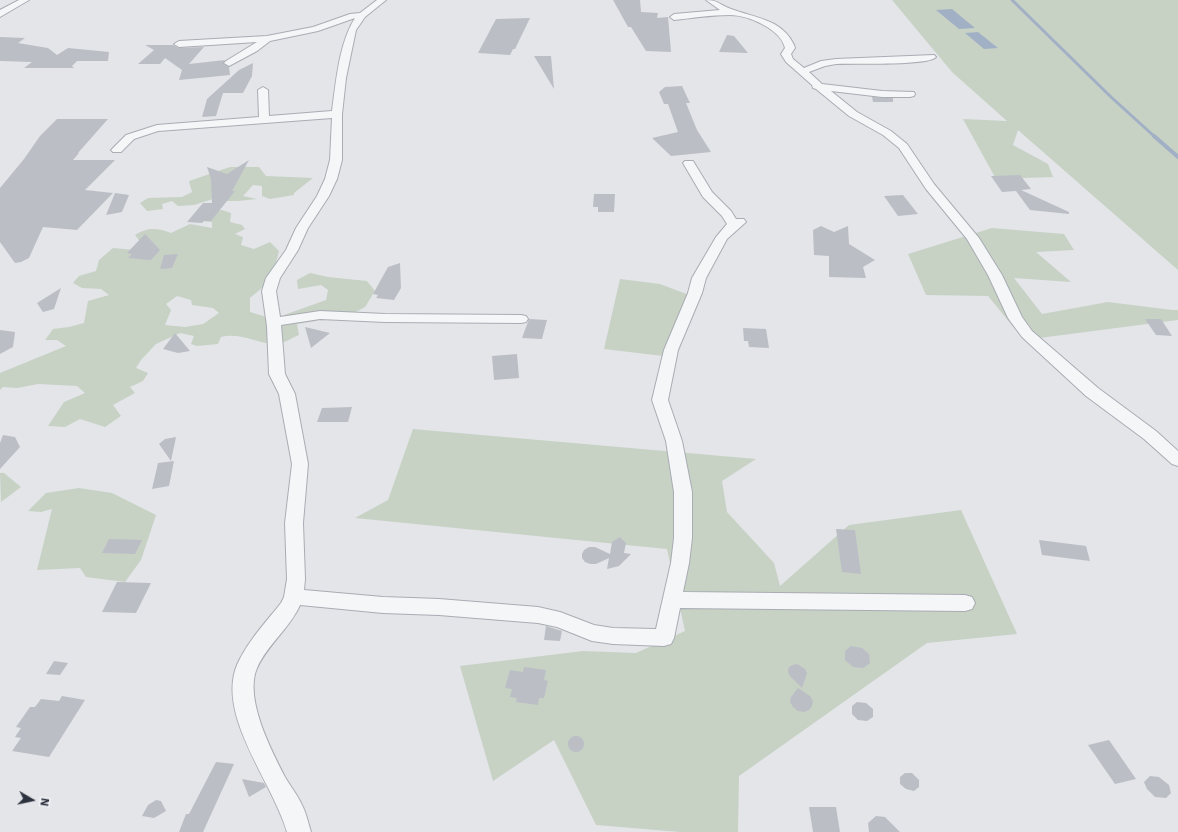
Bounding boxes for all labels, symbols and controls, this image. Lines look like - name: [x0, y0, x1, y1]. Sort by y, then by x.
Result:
- north arrow: [12, 780, 52, 820]
- text: N: [37, 797, 51, 807]

